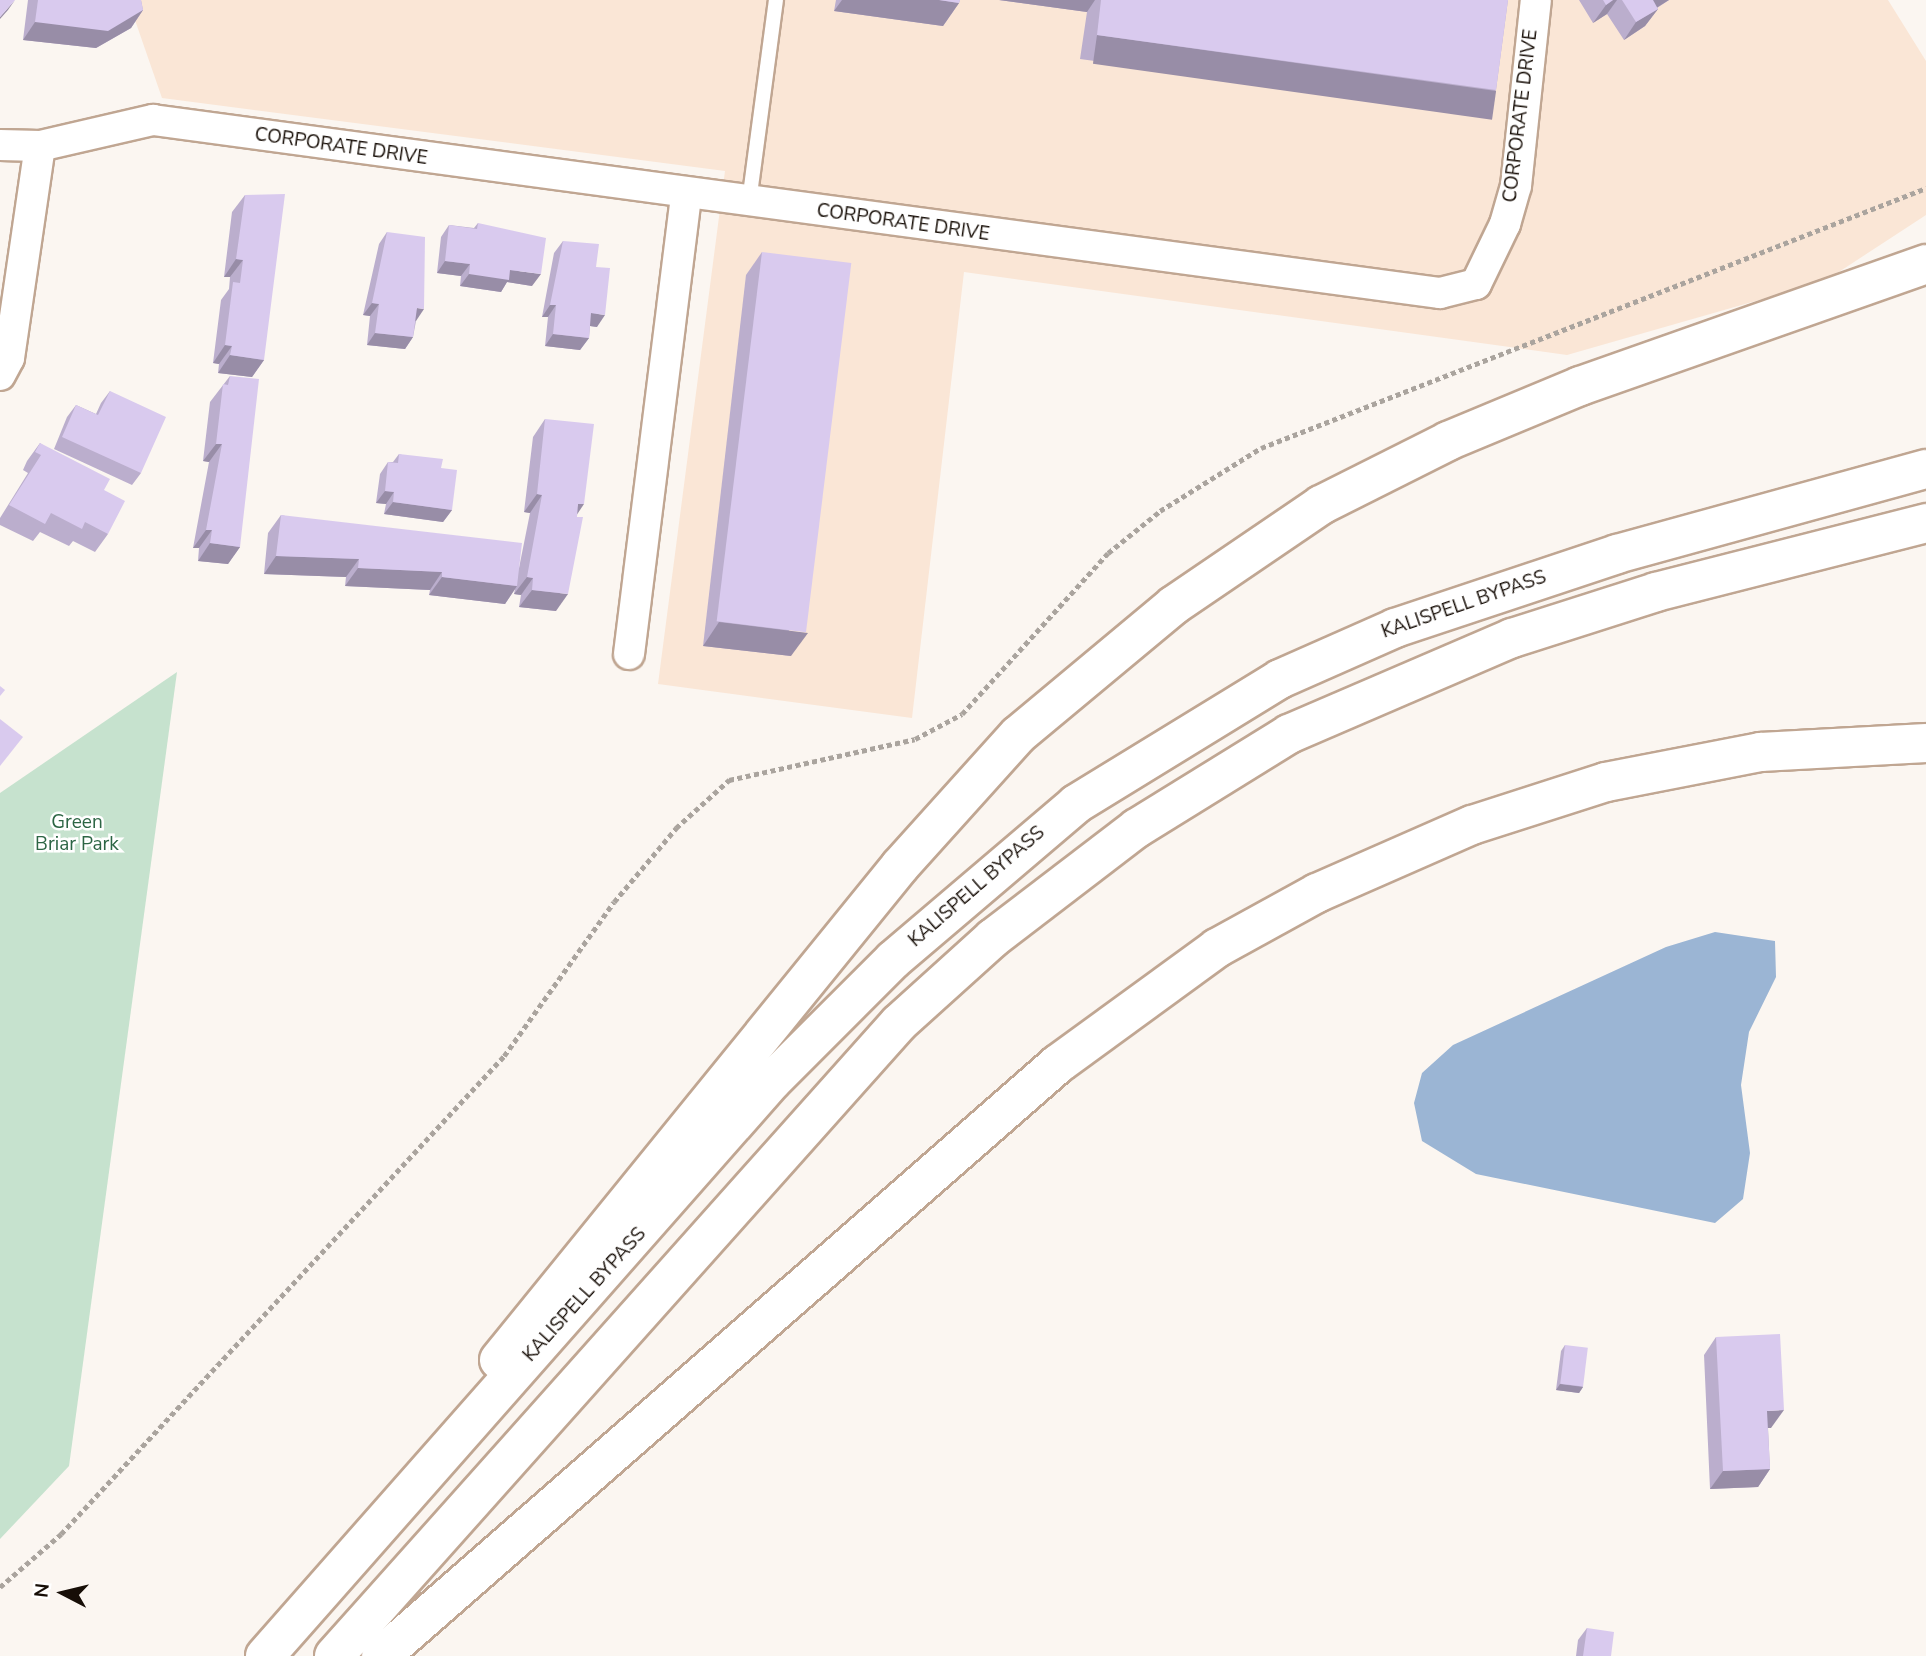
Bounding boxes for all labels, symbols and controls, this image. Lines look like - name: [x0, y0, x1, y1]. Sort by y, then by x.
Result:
- street label: CORPORATE DRIVE: [1499, 28, 1543, 204]
- street label: CORPORATE DRIVE: [253, 124, 429, 170]
- street label: CORPORATE DRIVE: [815, 200, 991, 246]
- street label: KALISPELL BYPASS: [1379, 566, 1549, 644]
- park label: Green Briar Park: [35, 812, 119, 856]
- street label: KALISPELL BYPASS: [904, 822, 1050, 952]
- street label: KALISPELL BYPASS: [519, 1223, 651, 1367]
- north arrow: [28, 1558, 98, 1628]
- text: N: [28, 1582, 56, 1599]

